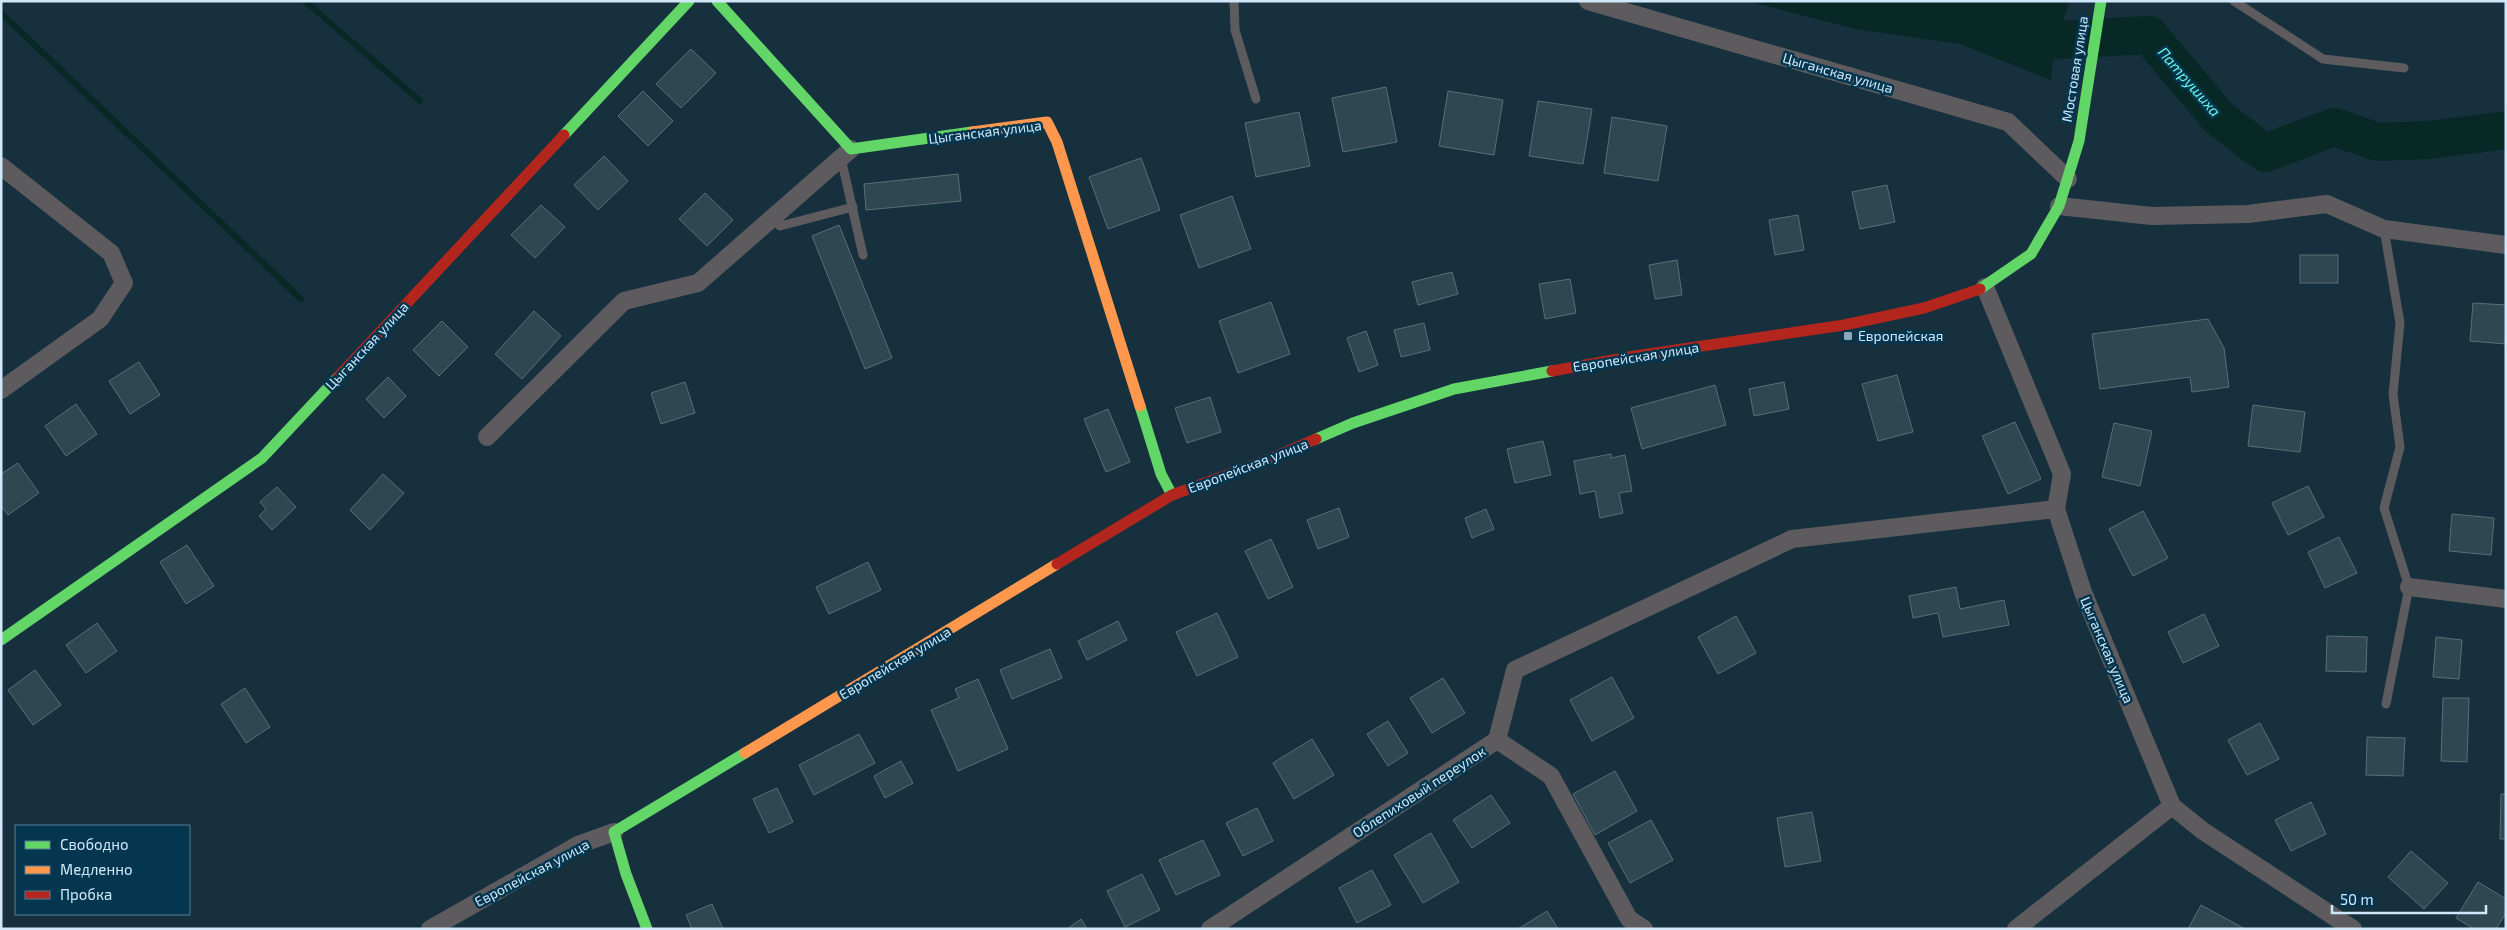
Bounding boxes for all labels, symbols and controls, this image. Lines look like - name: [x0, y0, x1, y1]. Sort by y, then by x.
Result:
- street label: Мостовая улица: [2058, 15, 2091, 123]
- water label: Патрушиха: [2155, 43, 2225, 120]
- street label: Цыганская улица: [1781, 49, 1895, 96]
- street label: Цыганская улица: [927, 116, 1043, 147]
- street label: Цыганская улица: [322, 298, 412, 393]
- place label: Европейская: [1858, 327, 1943, 344]
- marker: Европейская: [1842, 330, 1854, 342]
- street label: Европейская улица: [1572, 338, 1700, 375]
- street label: Европейская улица: [1185, 435, 1310, 496]
- street label: Цыганская улица: [2077, 594, 2138, 706]
- street label: Европейская улица: [836, 622, 954, 703]
- street label: Облепиховый переулок: [1349, 742, 1489, 841]
- legend: [15, 825, 190, 915]
- text: Свободно: [60, 835, 129, 853]
- street label: Европейская улица: [471, 835, 592, 910]
- text: Медленно: [60, 860, 133, 878]
- scale bar: [2332, 882, 2486, 914]
- text: Пробка: [60, 885, 112, 903]
- text: 50 m: [2340, 890, 2374, 908]

